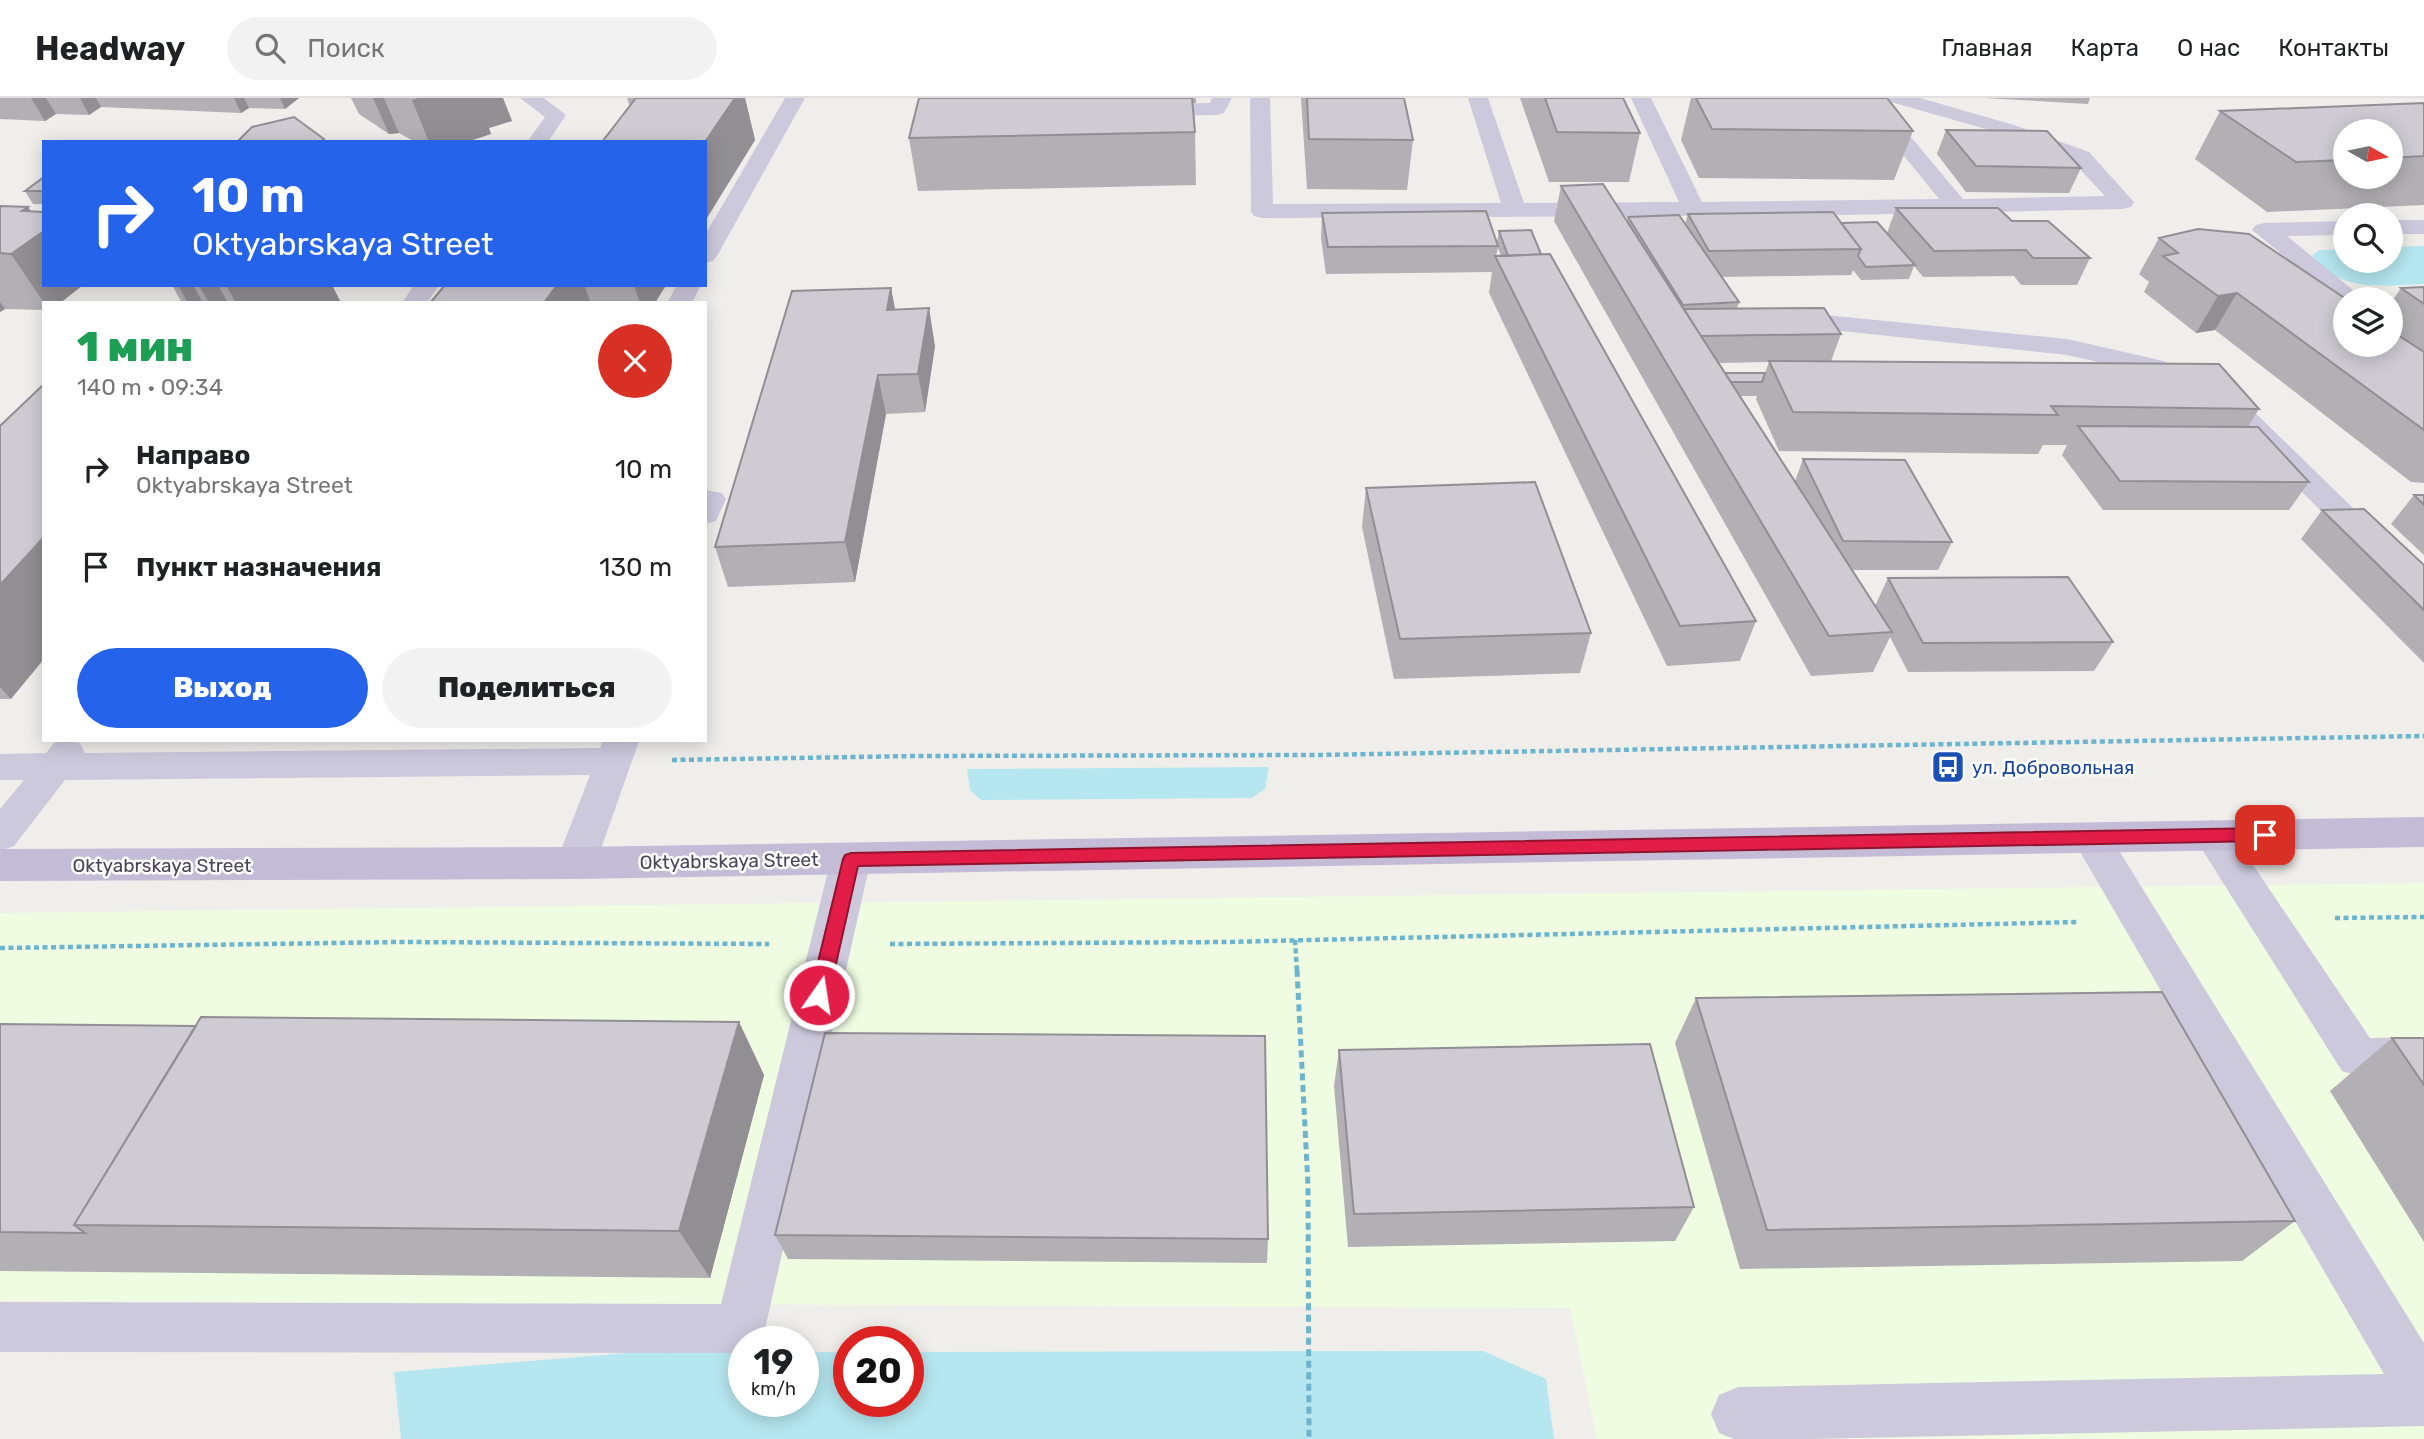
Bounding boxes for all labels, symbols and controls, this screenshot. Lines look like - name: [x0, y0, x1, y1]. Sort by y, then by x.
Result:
- search box: [227, 17, 717, 80]
- text: Headway: [35, 29, 185, 68]
- icon: search: [251, 29, 289, 67]
- text: Поиск: [307, 33, 385, 64]
- text: Главная: [1941, 34, 2033, 62]
- text: Карта: [2071, 34, 2139, 62]
- text: О нас: [2177, 34, 2240, 62]
- text: Контакты: [2278, 34, 2389, 62]
- north arrow: [2333, 119, 2403, 189]
- map controls: [2333, 119, 2403, 357]
- text: 10 m: [192, 166, 305, 224]
- icon: right: [77, 168, 168, 259]
- button: search: [2333, 203, 2403, 273]
- text: Oktyabrskaya Street: [192, 225, 493, 263]
- button: layers: [2333, 287, 2403, 357]
- text: 1 мин: [77, 322, 193, 372]
- button: close: [598, 324, 672, 398]
- text: 140 m · 09:34: [77, 373, 223, 401]
- text: Направо: [136, 440, 250, 471]
- icon: right: [77, 450, 115, 488]
- text: 10 m: [615, 454, 672, 485]
- text: Oktyabrskaya Street: [136, 471, 353, 499]
- icon: arrive: [77, 548, 115, 586]
- text: Пункт назначения: [136, 552, 381, 583]
- text: 130 m: [599, 552, 672, 583]
- button: Выход: [77, 648, 368, 728]
- button: Поделиться: [382, 648, 672, 728]
- bus stop icon: ул. Добровольная: [1929, 748, 1967, 786]
- place label: ул. Добровольная: [1972, 756, 2134, 779]
- pin: [2235, 805, 2295, 865]
- icon: arrive: [2246, 816, 2284, 854]
- street label: Oktyabrskaya Street: [639, 848, 819, 874]
- street label: Oktyabrskaya Street: [73, 854, 252, 877]
- position arrow: [782, 958, 856, 1032]
- speed limit sign: 20: [833, 1326, 924, 1417]
- text: 19: [754, 1341, 793, 1383]
- text: km/h: [751, 1378, 796, 1400]

